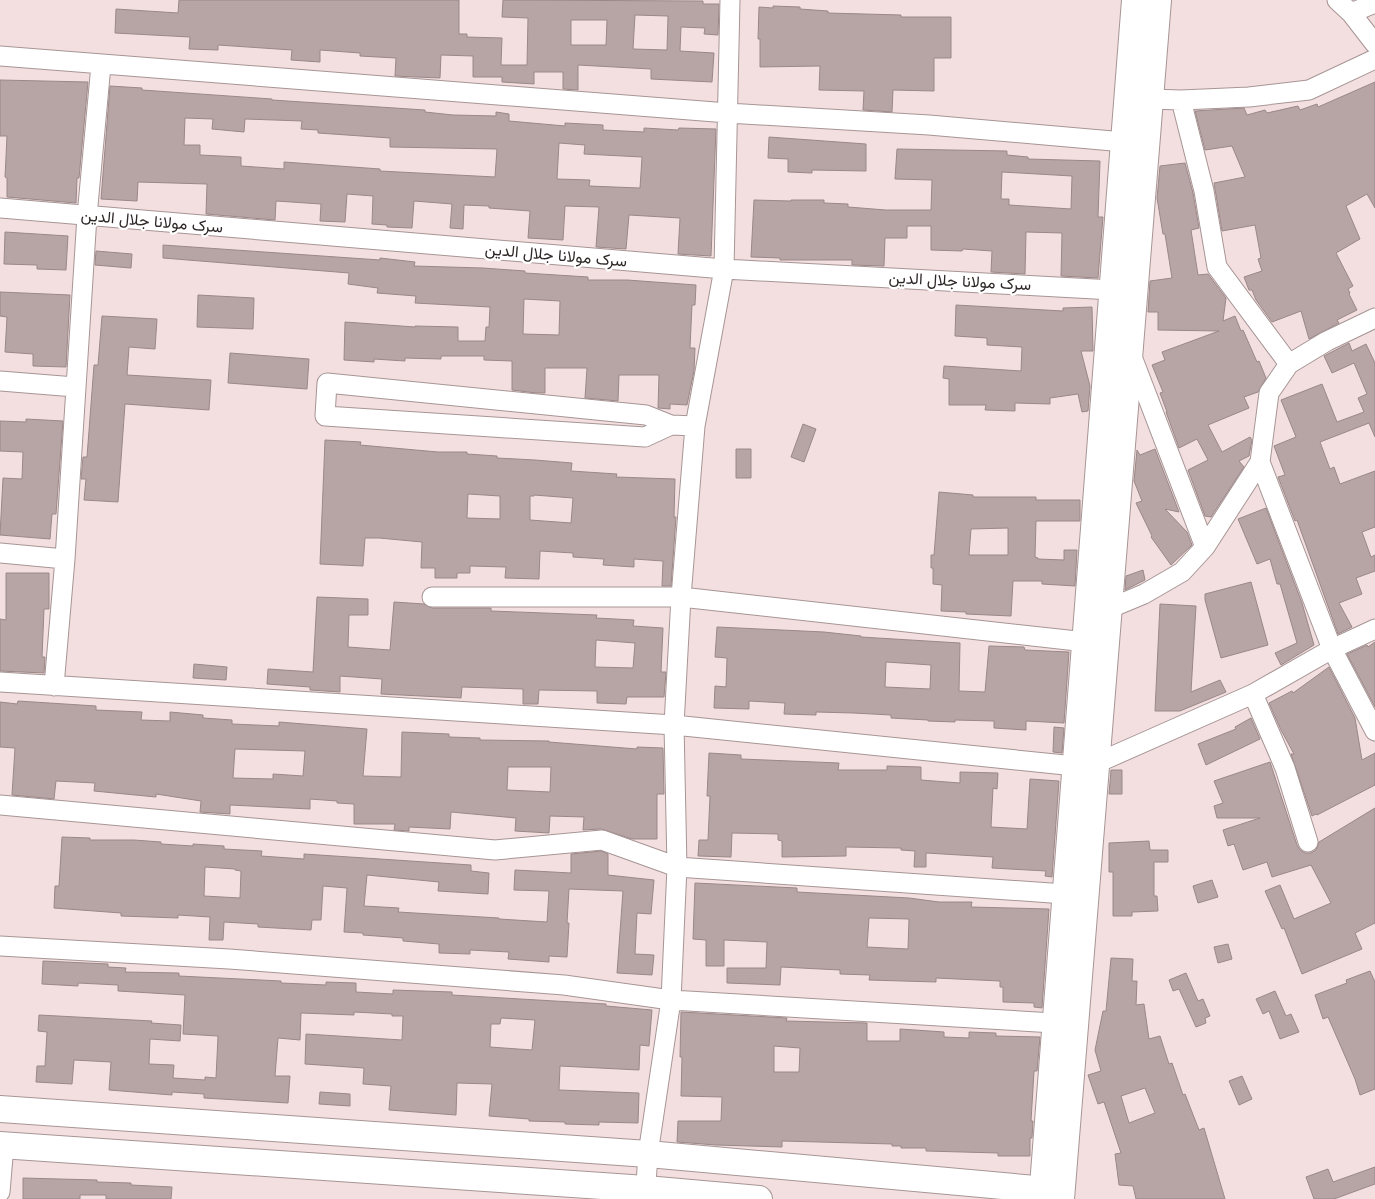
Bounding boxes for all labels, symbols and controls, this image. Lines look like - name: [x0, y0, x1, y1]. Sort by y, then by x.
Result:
- street label: سرک مولانا جلال الدین: [80, 206, 224, 238]
- street label: سرک مولانا جلال الدین: [484, 240, 628, 272]
- street label: سرک مولانا جلال الدین: [888, 269, 1032, 295]

